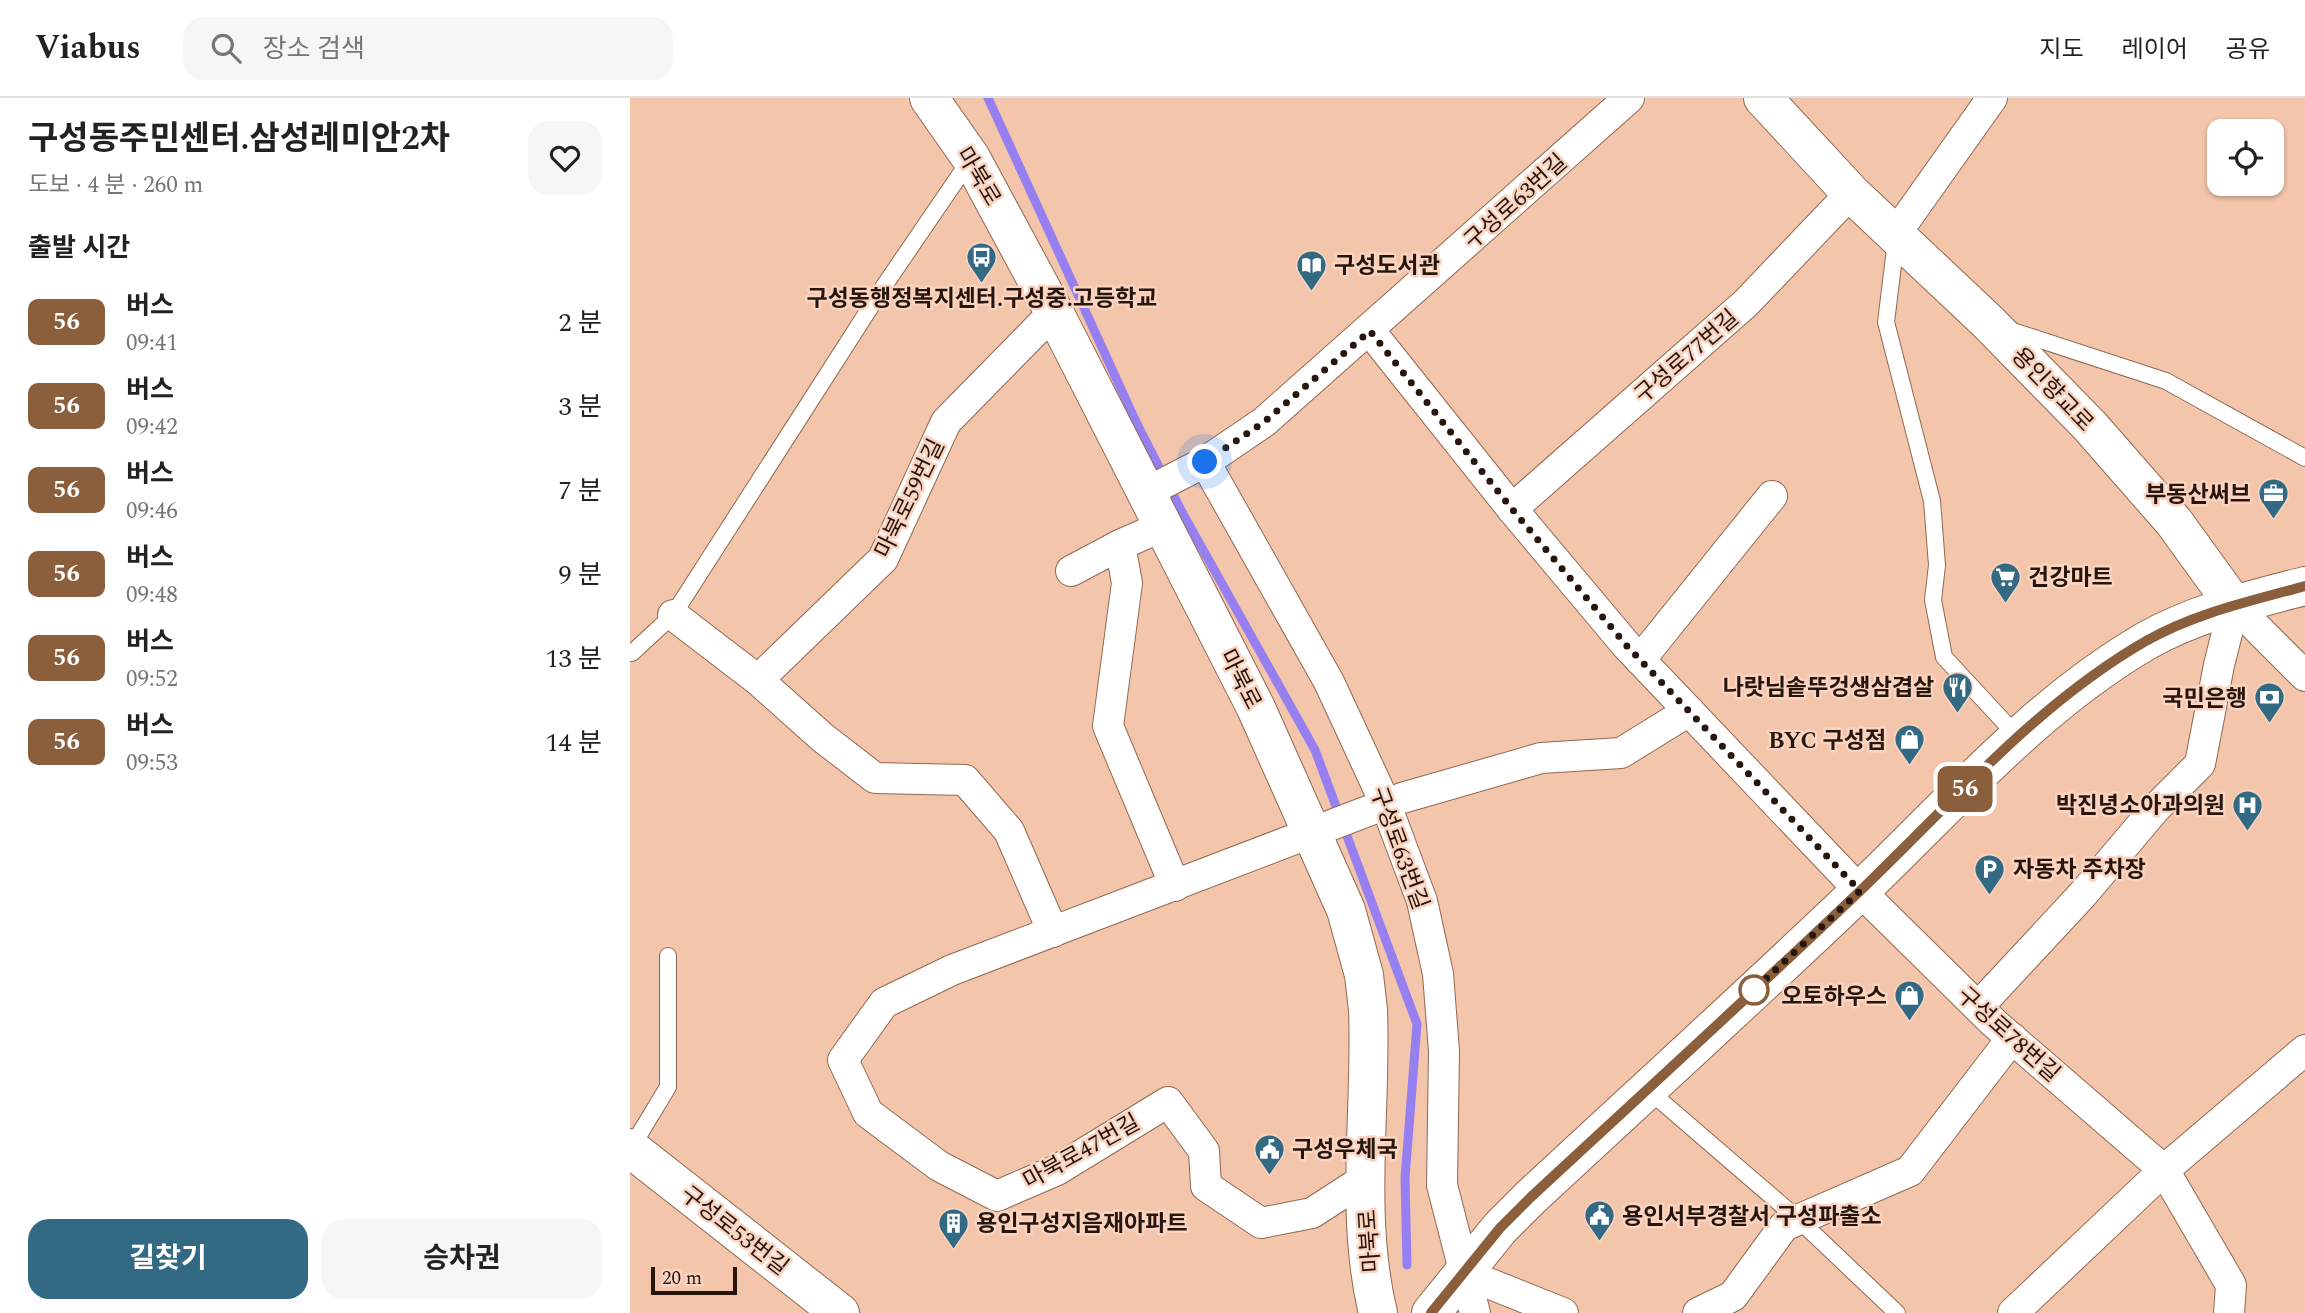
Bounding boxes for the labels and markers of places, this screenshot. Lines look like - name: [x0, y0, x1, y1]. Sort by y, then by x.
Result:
- bus stop icon: 구성동행정복지센터.구성중.고등학교: [965, 240, 999, 284]
- library icon: 구성도서관: [1294, 248, 1328, 292]
- place label: 구성도서관: [1334, 249, 1440, 284]
- place label: 구성동행정복지센터.구성중.고등학교: [807, 282, 1157, 317]
- office icon: 부동산써브: [2257, 477, 2291, 521]
- place label: 부동산써브: [2145, 478, 2251, 513]
- supermarket icon: 건강마트: [1988, 560, 2022, 604]
- place label: 건강마트: [2028, 561, 2113, 596]
- restaurant icon: 나랏님솥뚜겅생삼겹살: [1940, 670, 1974, 714]
- place label: 나랏님솥뚜겅생삼겹살: [1722, 671, 1934, 706]
- bank icon: 국민은행: [2253, 681, 2287, 725]
- place label: 국민은행: [2162, 682, 2247, 717]
- shop icon: BYC 구성점: [1892, 723, 1926, 767]
- place label: BYC 구성점: [1768, 724, 1886, 759]
- hospital icon: 박진녕소아과의원: [2231, 788, 2265, 832]
- place label: 박진녕소아과의원: [2056, 789, 2225, 824]
- parking icon: 자동차 주차장: [1973, 852, 2007, 896]
- place label: 자동차 주차장: [2013, 853, 2146, 888]
- unlabelled marker: [1739, 975, 1769, 1005]
- shop icon: 오토하우스: [1893, 979, 1927, 1023]
- place label: 오토하우스: [1781, 980, 1887, 1015]
- public building icon: 구성우체국: [1252, 1132, 1286, 1176]
- place label: 구성우체국: [1292, 1133, 1398, 1168]
- public building icon: 용인서부경찰서 구성파출소: [1582, 1199, 1616, 1243]
- place label: 용인서부경찰서 구성파출소: [1622, 1200, 1882, 1235]
- building icon: 용인구성지음재아파트: [936, 1206, 970, 1250]
- place label: 용인구성지음재아파트: [976, 1207, 1188, 1242]

